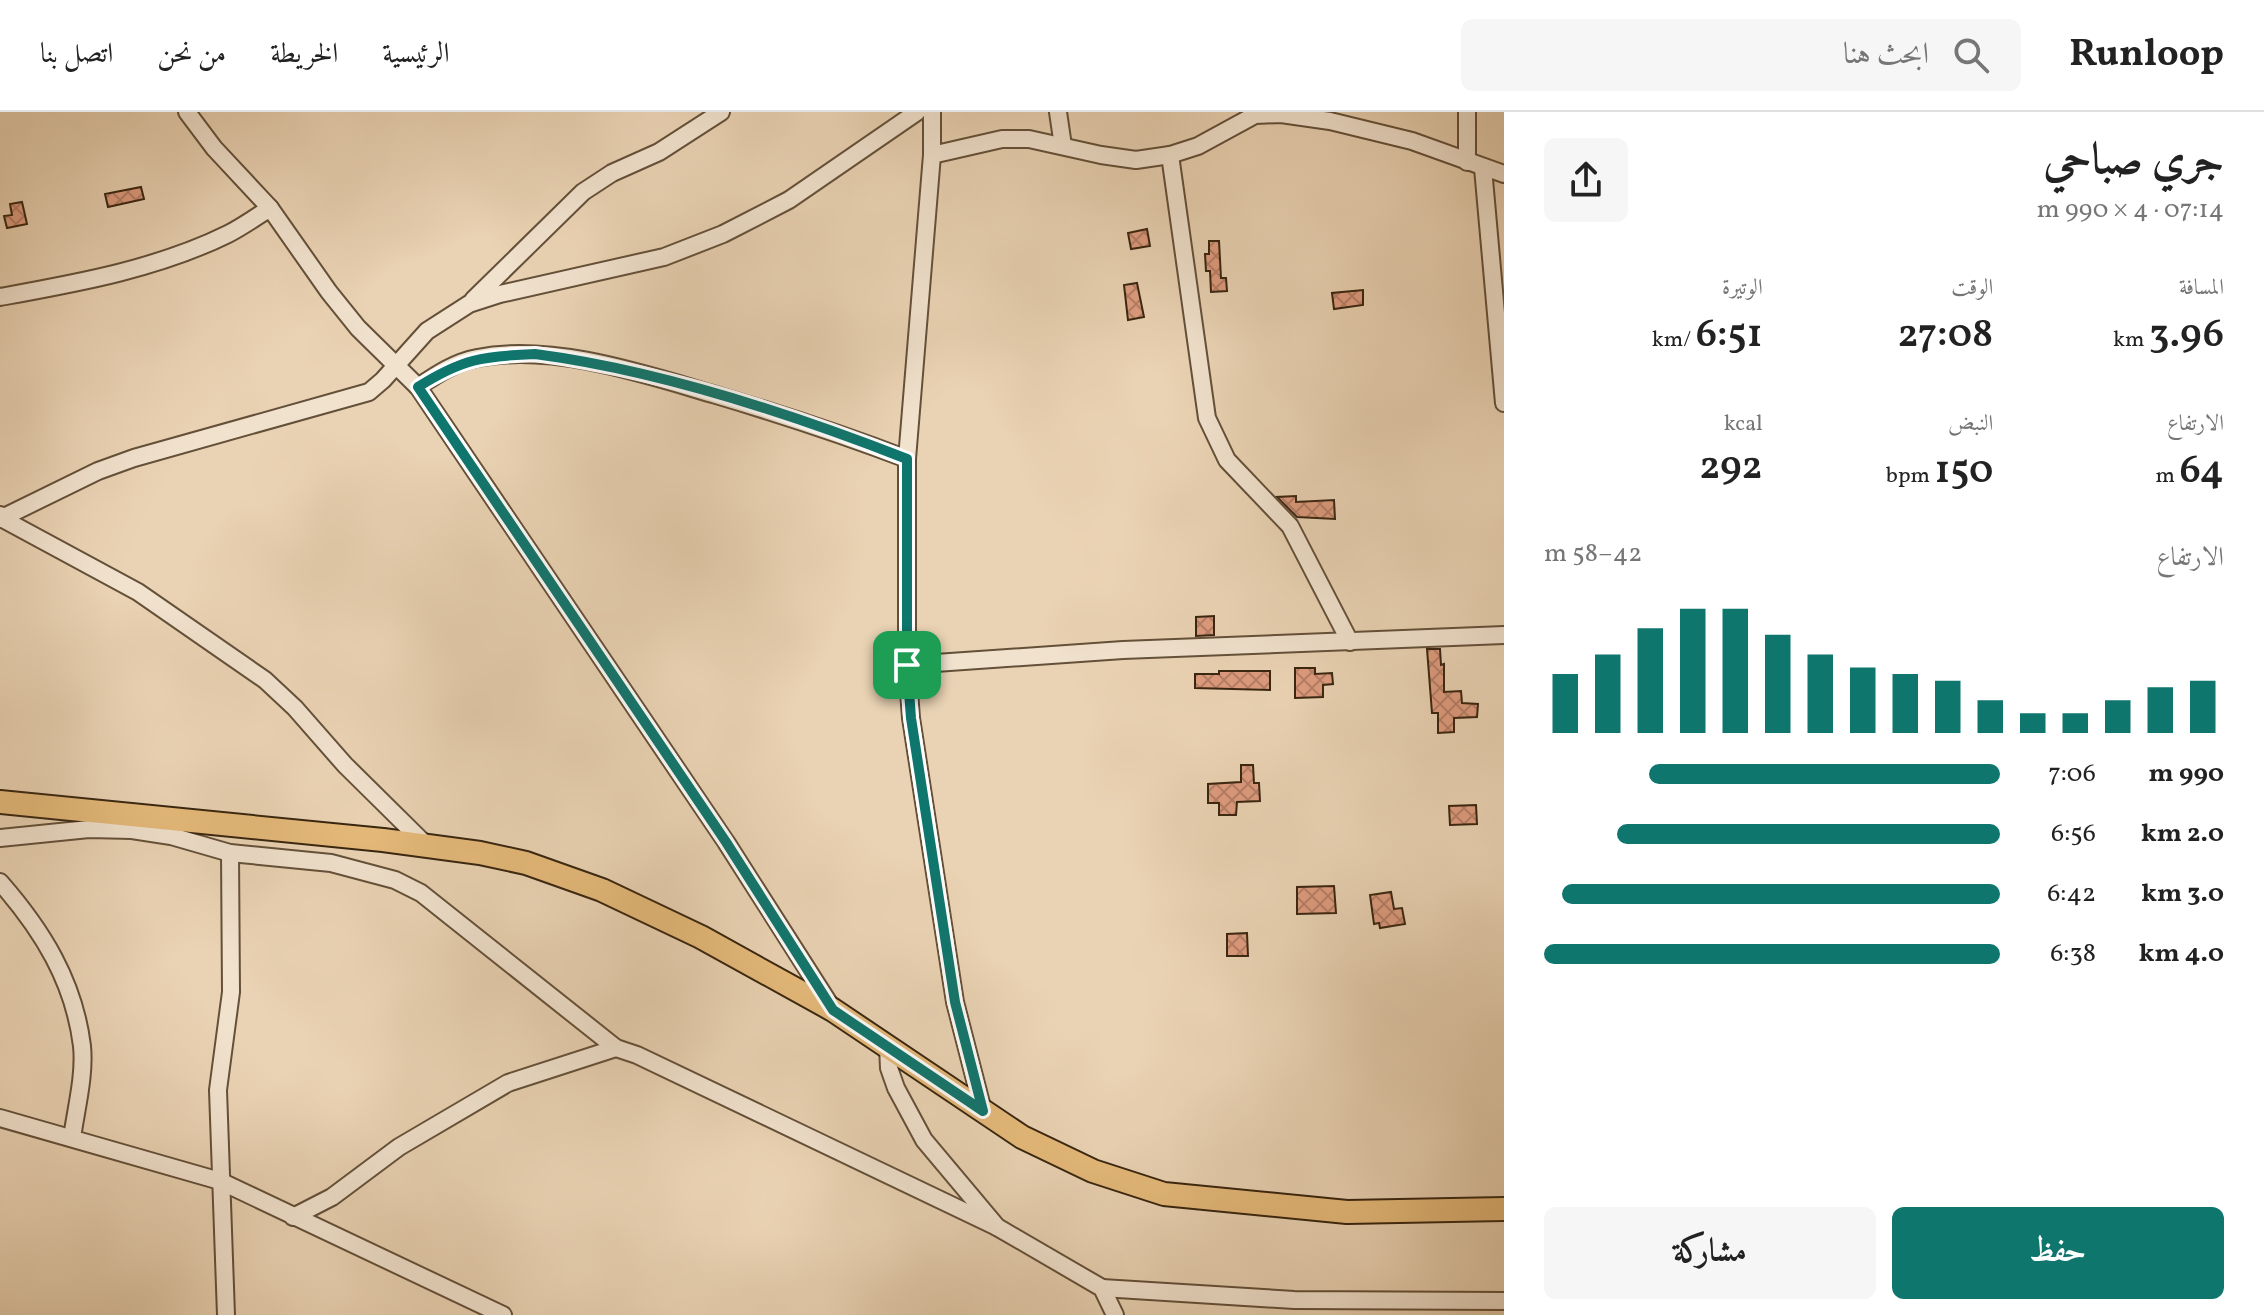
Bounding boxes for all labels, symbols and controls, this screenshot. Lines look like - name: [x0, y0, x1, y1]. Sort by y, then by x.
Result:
- search box: [1461, 19, 2021, 91]
- text: Runloop: [2069, 29, 2224, 82]
- icon: search: [1949, 33, 1993, 77]
- text: ابحث هنا: [1843, 34, 1929, 76]
- text: اتصل بنا: [40, 35, 113, 74]
- text: من نحن: [157, 35, 226, 74]
- text: الخريطة: [270, 35, 338, 74]
- text: الرئيسية: [382, 35, 450, 74]
- text: جري صباحي: [2043, 131, 2224, 192]
- button: share: [1544, 138, 1628, 222]
- text: 07:14 · 4 × 990 m: [2037, 192, 2224, 228]
- text: الوتيرة: [1722, 273, 1763, 304]
- text: الوقت: [1951, 273, 1993, 304]
- text: المسافة: [2179, 273, 2224, 304]
- text: 6:51: [1696, 308, 1763, 364]
- text: 27:08: [1898, 308, 1993, 364]
- text: 3.96: [2149, 308, 2224, 364]
- text: /km: [1652, 325, 1696, 356]
- text: km: [2113, 325, 2149, 356]
- text: kcal: [1724, 409, 1763, 440]
- text: النبض: [1948, 409, 1993, 440]
- text: الارتفاع: [2167, 409, 2224, 440]
- text: 292: [1699, 440, 1763, 496]
- text: 150: [1934, 444, 1993, 500]
- text: 64: [2179, 444, 2224, 500]
- text: bpm: [1886, 461, 1934, 492]
- text: m: [2156, 461, 2179, 492]
- text: 42–58 m: [1544, 536, 1642, 572]
- text: الارتفاع: [2157, 540, 2224, 576]
- pin: [873, 631, 941, 699]
- icon: arrive: [885, 643, 929, 687]
- text: 7:06: [2048, 756, 2096, 792]
- text: 990 m: [2149, 756, 2224, 792]
- text: 6:56: [2051, 816, 2096, 852]
- text: 2.0 km: [2141, 816, 2224, 852]
- text: 6:42: [2047, 876, 2096, 912]
- text: 3.0 km: [2141, 876, 2224, 912]
- text: 6:38: [2050, 936, 2096, 972]
- text: 4.0 km: [2139, 936, 2224, 972]
- button: مشاركة: [1544, 1207, 1876, 1299]
- button: حفظ: [1892, 1207, 2224, 1299]

